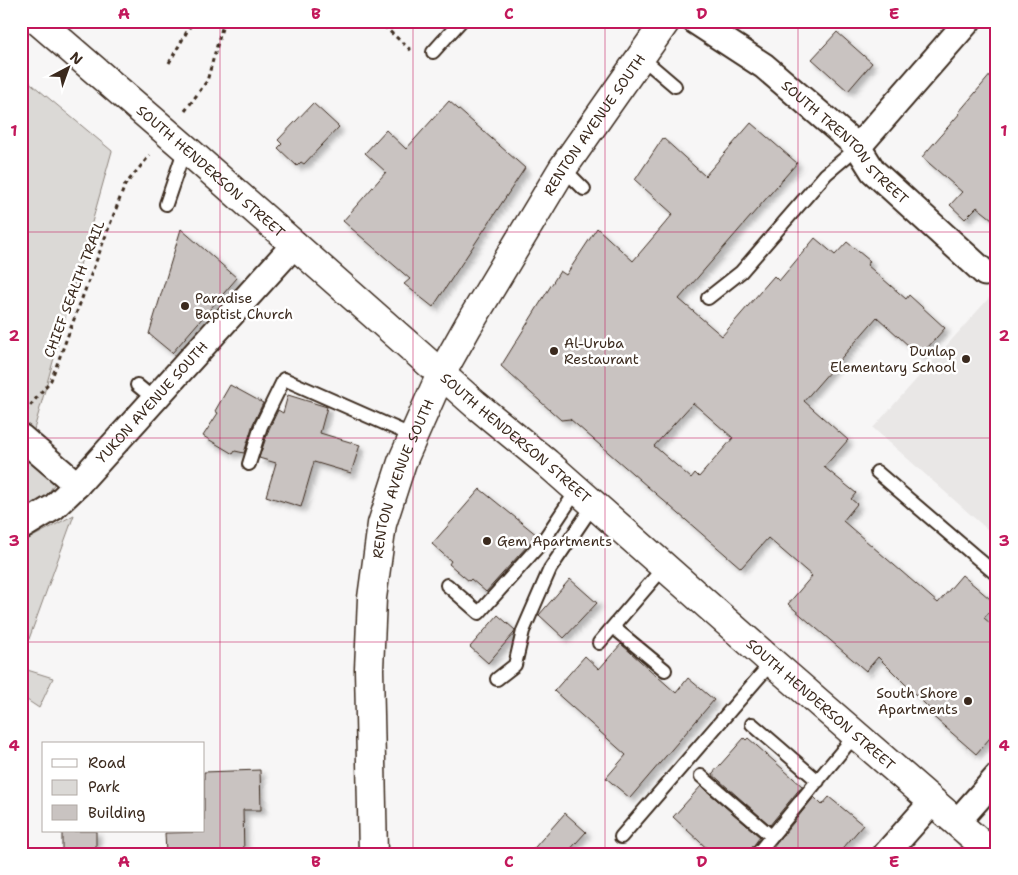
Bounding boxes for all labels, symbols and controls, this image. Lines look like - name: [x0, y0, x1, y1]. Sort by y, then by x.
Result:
- text: A: [118, 3, 130, 24]
- text: B: [311, 3, 321, 24]
- text: C: [504, 3, 514, 24]
- text: D: [696, 3, 708, 24]
- text: E: [889, 3, 899, 24]
- north arrow: [42, 42, 92, 92]
- text: N: [66, 48, 87, 69]
- street label: RENTON AVENUE SOUTH: [540, 50, 649, 199]
- street label: SOUTH TRENTON STREET: [778, 76, 912, 208]
- street label: SOUTH HENDERSON STREET: [133, 101, 289, 241]
- text: 1: [10, 120, 18, 141]
- text: 1: [1000, 120, 1008, 141]
- street label: CHIEF SEALTH TRAIL: [40, 218, 109, 360]
- place label: Paradise Baptist Church: [195, 289, 293, 323]
- marker: Paradise Baptist Church: [179, 300, 191, 312]
- text: 2: [8, 325, 20, 346]
- text: 2: [998, 325, 1010, 346]
- place label: Al-Uruba Restaurant: [564, 334, 639, 368]
- street label: YUKON AVENUE SOUTH: [92, 338, 212, 467]
- place label: Dunlap Elementary School: [830, 342, 957, 376]
- marker: Al-Uruba Restaurant: [548, 345, 560, 357]
- marker: Dunlap Elementary School: [960, 353, 972, 365]
- street label: SOUTH HENDERSON STREET: [437, 369, 595, 507]
- street label: RENTON AVENUE SOUTH: [368, 396, 438, 560]
- text: 3: [8, 530, 20, 551]
- text: 3: [998, 530, 1010, 551]
- place label: Gem Apartments: [497, 532, 612, 550]
- marker: Gem Apartments: [481, 535, 493, 547]
- street label: SOUTH HENDERSON STREET: [743, 634, 899, 774]
- place label: South Shore Apartments: [876, 684, 958, 718]
- marker: South Shore Apartments: [962, 695, 974, 707]
- text: 4: [8, 735, 20, 756]
- text: 4: [998, 735, 1010, 756]
- legend: [42, 742, 205, 832]
- text: Road: [88, 753, 126, 773]
- text: Park: [88, 777, 120, 797]
- text: Building: [88, 803, 145, 823]
- text: A: [118, 851, 130, 872]
- text: B: [311, 851, 321, 872]
- text: C: [504, 851, 514, 872]
- text: D: [696, 851, 708, 872]
- text: E: [889, 851, 899, 872]

